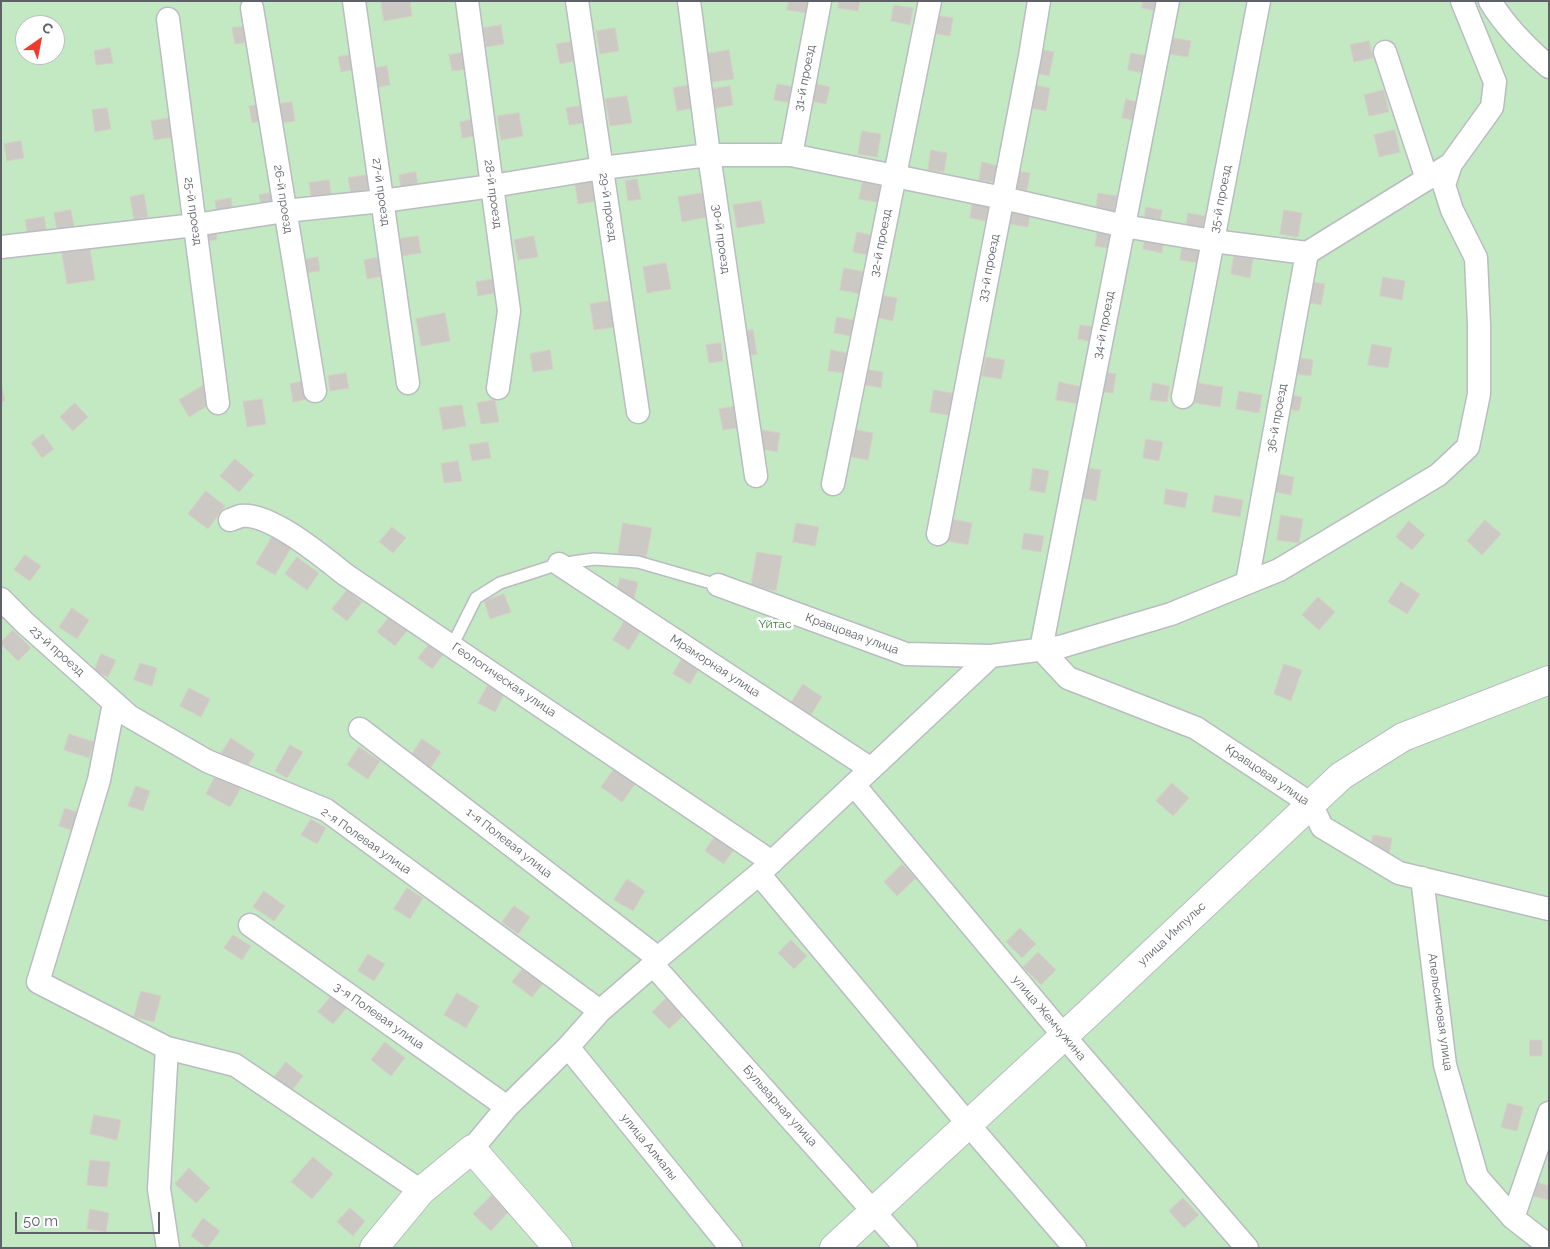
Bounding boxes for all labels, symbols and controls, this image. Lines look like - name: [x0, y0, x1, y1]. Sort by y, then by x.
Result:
- north arrow: [15, 15, 65, 65]
- text: С: [39, 19, 56, 38]
- street label: 31-й проезд: [791, 43, 819, 113]
- street label: 27-й проезд: [369, 157, 393, 227]
- street label: 28-й проезд: [481, 159, 505, 229]
- street label: 26-й проезд: [270, 164, 296, 234]
- street label: 35-й проезд: [1207, 164, 1235, 234]
- street label: 29-й проезд: [596, 172, 620, 242]
- street label: 25-й проезд: [181, 176, 205, 246]
- street label: 30-й проезд: [709, 203, 733, 275]
- street label: 32-й проезд: [867, 208, 895, 278]
- street label: 33-й проезд: [975, 233, 1003, 303]
- street label: 34-й проезд: [1090, 290, 1118, 360]
- street label: 36-й проезд: [1264, 382, 1290, 454]
- street label: Кравцовая улица: [803, 610, 901, 658]
- park label: Үйтас: [759, 617, 791, 631]
- street label: 23-й проезд: [27, 623, 87, 679]
- street label: Мраморная улица: [667, 632, 763, 700]
- street label: Геологическая улица: [449, 640, 559, 720]
- street label: Кравцовая улица: [1222, 742, 1312, 808]
- street label: 2-я Полевая улица: [318, 805, 414, 877]
- street label: 1-я Полевая улица: [463, 805, 555, 881]
- street label: улица Импульс: [1135, 899, 1209, 969]
- street label: Апельсиновая улица: [1425, 952, 1455, 1072]
- street label: улица Жемчужина: [1009, 972, 1089, 1064]
- street label: 3-я Полевая улица: [331, 980, 427, 1052]
- street label: Бульварная улица: [740, 1062, 820, 1150]
- street label: улица Алмалы: [618, 1111, 680, 1183]
- scale bar: [18, 1202, 162, 1234]
- text: 50 m: [23, 1212, 58, 1230]

